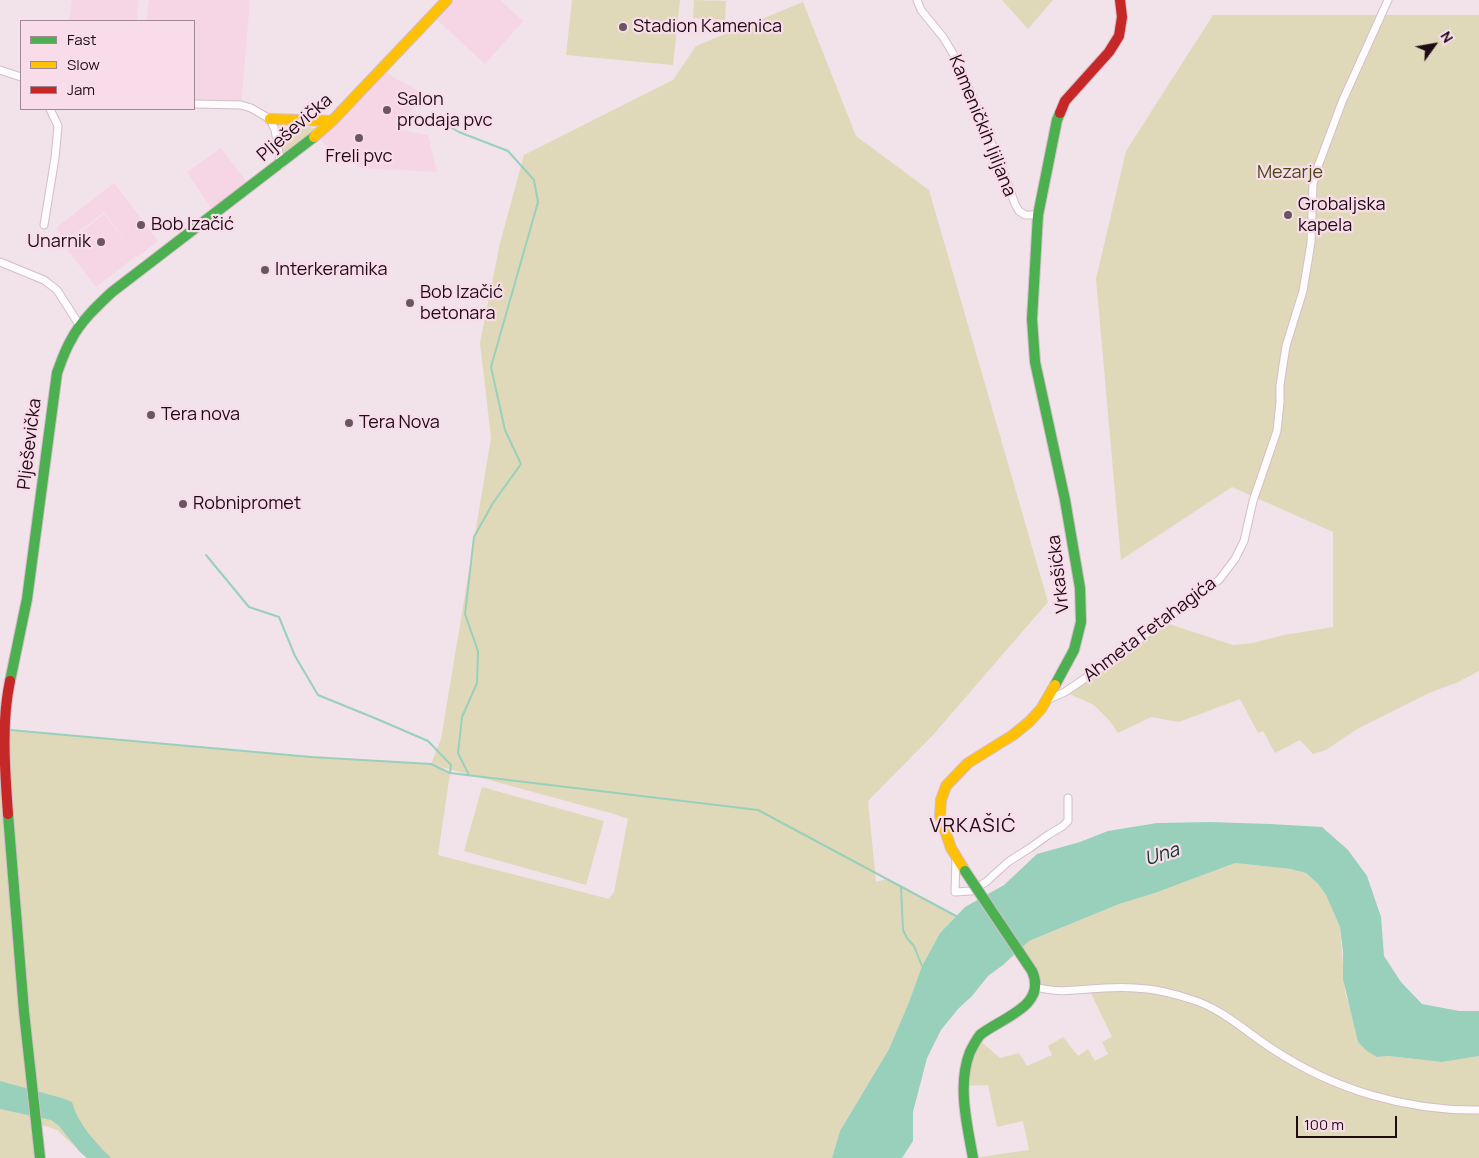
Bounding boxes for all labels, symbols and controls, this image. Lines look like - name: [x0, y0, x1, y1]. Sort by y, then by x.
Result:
- place label: Stadion Kamenica: [633, 16, 782, 38]
- legend: [20, 20, 195, 110]
- north arrow: [1409, 20, 1459, 70]
- marker: Stadion Kamenica: [617, 21, 629, 33]
- text: N: [1436, 27, 1458, 46]
- text: Fast: [67, 29, 96, 50]
- street label: Kameničkih ljiljana: [944, 52, 1020, 200]
- text: Slow: [67, 54, 100, 75]
- text: Jam: [67, 79, 95, 100]
- place label: Salon prodaja pvc: [397, 89, 492, 132]
- street label: Plješevička: [253, 90, 337, 166]
- marker: Salon prodaja pvc: [381, 104, 393, 116]
- marker: Freli pvc: [353, 132, 365, 144]
- place label: Freli pvc: [326, 146, 392, 168]
- park label: Mezarje: [1257, 162, 1323, 184]
- place label: Grobaljska kapela: [1298, 194, 1385, 236]
- marker: Grobaljska kapela: [1282, 209, 1294, 221]
- place label: Bob Izačić: [151, 214, 234, 236]
- marker: Bob Izačić: [135, 219, 147, 231]
- place label: Unarnik: [27, 231, 91, 253]
- marker: Unarnik: [95, 236, 107, 248]
- place label: Interkeramika: [275, 259, 388, 281]
- marker: Interkeramika: [259, 264, 271, 276]
- place label: Bob Izačić betonara: [420, 282, 503, 324]
- marker: Bob Izačić betonara: [404, 297, 416, 309]
- street label: Plješevička: [14, 397, 46, 491]
- place label: Tera nova: [161, 404, 240, 426]
- marker: Tera nova: [145, 409, 157, 421]
- place label: Tera Nova: [359, 412, 440, 434]
- marker: Tera Nova: [343, 417, 355, 429]
- place label: Robnipromet: [193, 493, 301, 515]
- marker: Robnipromet: [177, 498, 189, 510]
- street label: Vrkašićka: [1043, 534, 1075, 614]
- street label: Ahmeta Fetahagića: [1079, 573, 1221, 687]
- district label: VRKAŠIĆ: [929, 814, 1017, 838]
- water label: Una: [1142, 839, 1182, 871]
- scale bar: [1299, 1106, 1400, 1138]
- text: 100 m: [1304, 1114, 1344, 1135]

